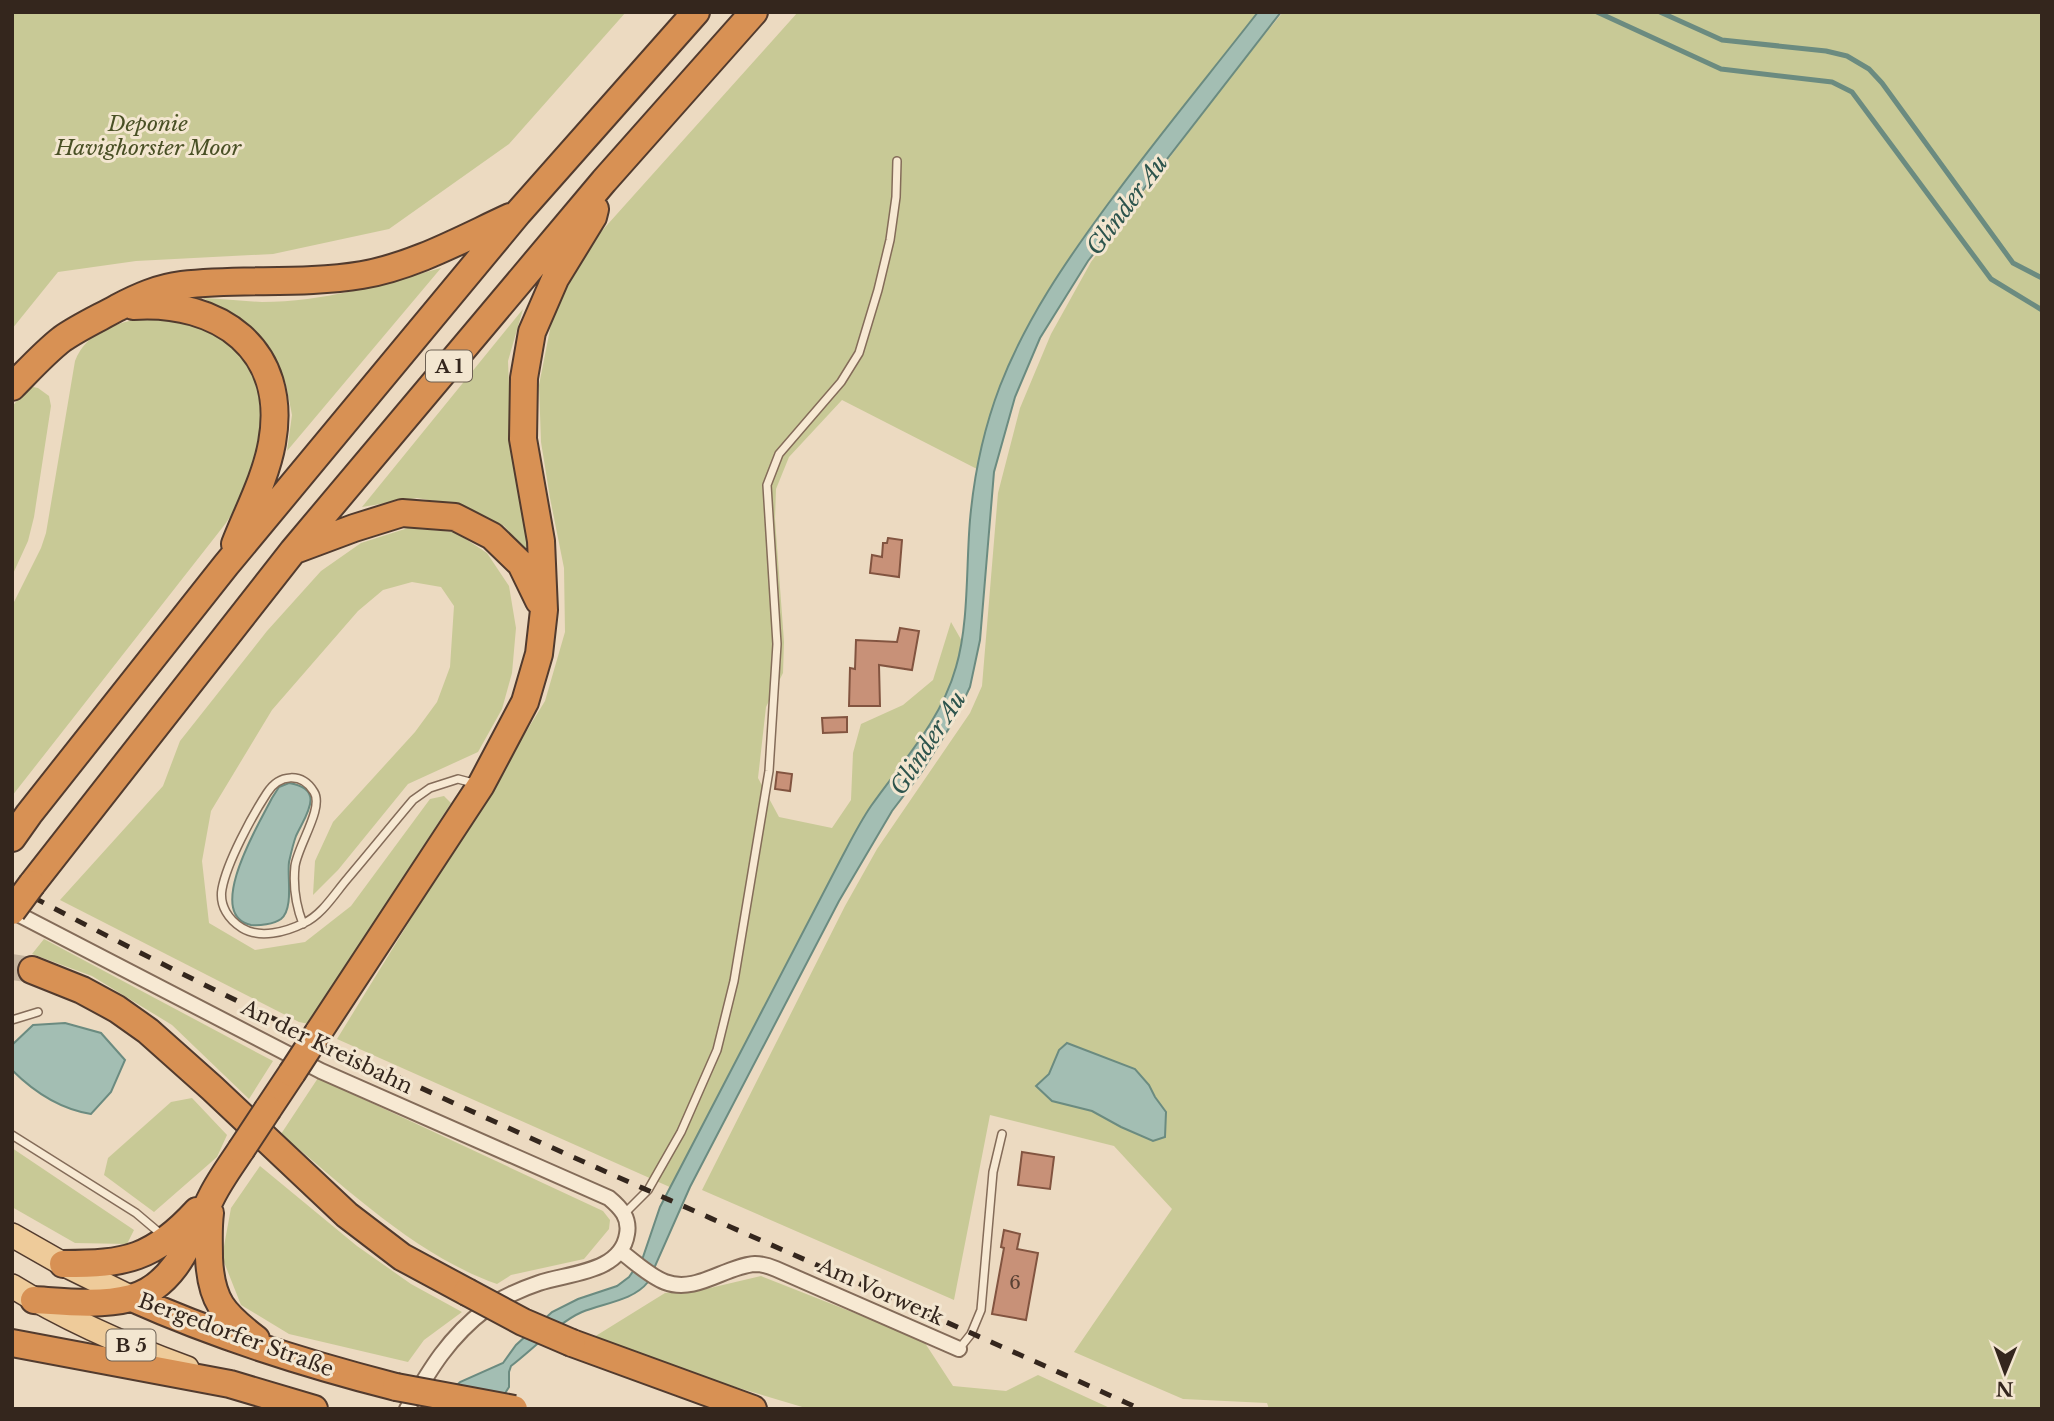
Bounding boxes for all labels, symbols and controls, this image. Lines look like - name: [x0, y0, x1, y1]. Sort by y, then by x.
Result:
- park label: Deponie Havighorster Moor: [54, 111, 242, 161]
- water label: Glinder Au: [1080, 150, 1174, 260]
- road number: A 1: [426, 350, 472, 382]
- water label: Glinder Au: [884, 686, 972, 800]
- street label: An der Kreisbahn: [236, 994, 417, 1100]
- street label: Am Vorwerk: [813, 1252, 948, 1331]
- house number: 6: [1009, 1272, 1021, 1294]
- street label: Bergedorfer Straße: [135, 1288, 337, 1382]
- road number: B 5: [106, 1330, 156, 1360]
- north arrow: [1970, 1337, 2040, 1407]
- text: N: [1995, 1377, 2014, 1400]

